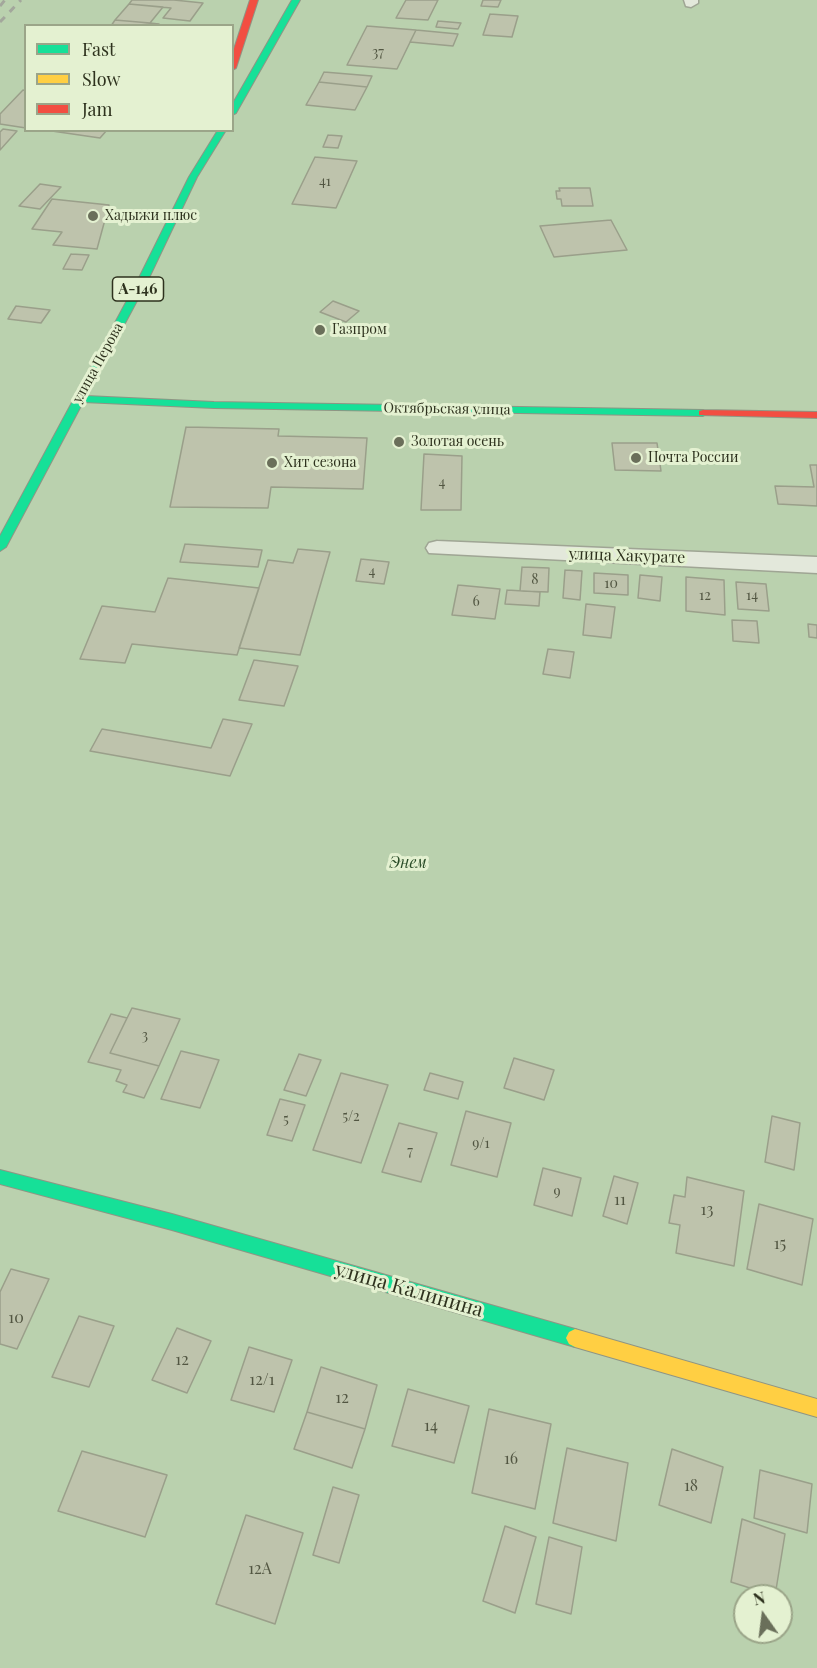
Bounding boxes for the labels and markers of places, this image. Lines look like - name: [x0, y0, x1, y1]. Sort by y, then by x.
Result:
- place label: Хадыжи плюс: [105, 208, 197, 224]
- marker: Хадыжи плюс: [86, 209, 100, 223]
- place label: Газпром: [332, 322, 387, 338]
- marker: Газпром: [313, 323, 327, 337]
- place label: Золотая осень: [411, 434, 504, 450]
- marker: Золотая осень: [392, 435, 406, 449]
- place label: Почта России: [648, 450, 738, 466]
- marker: Почта России: [629, 451, 643, 465]
- place label: Хит сезона: [284, 455, 357, 471]
- marker: Хит сезона: [265, 456, 279, 470]

